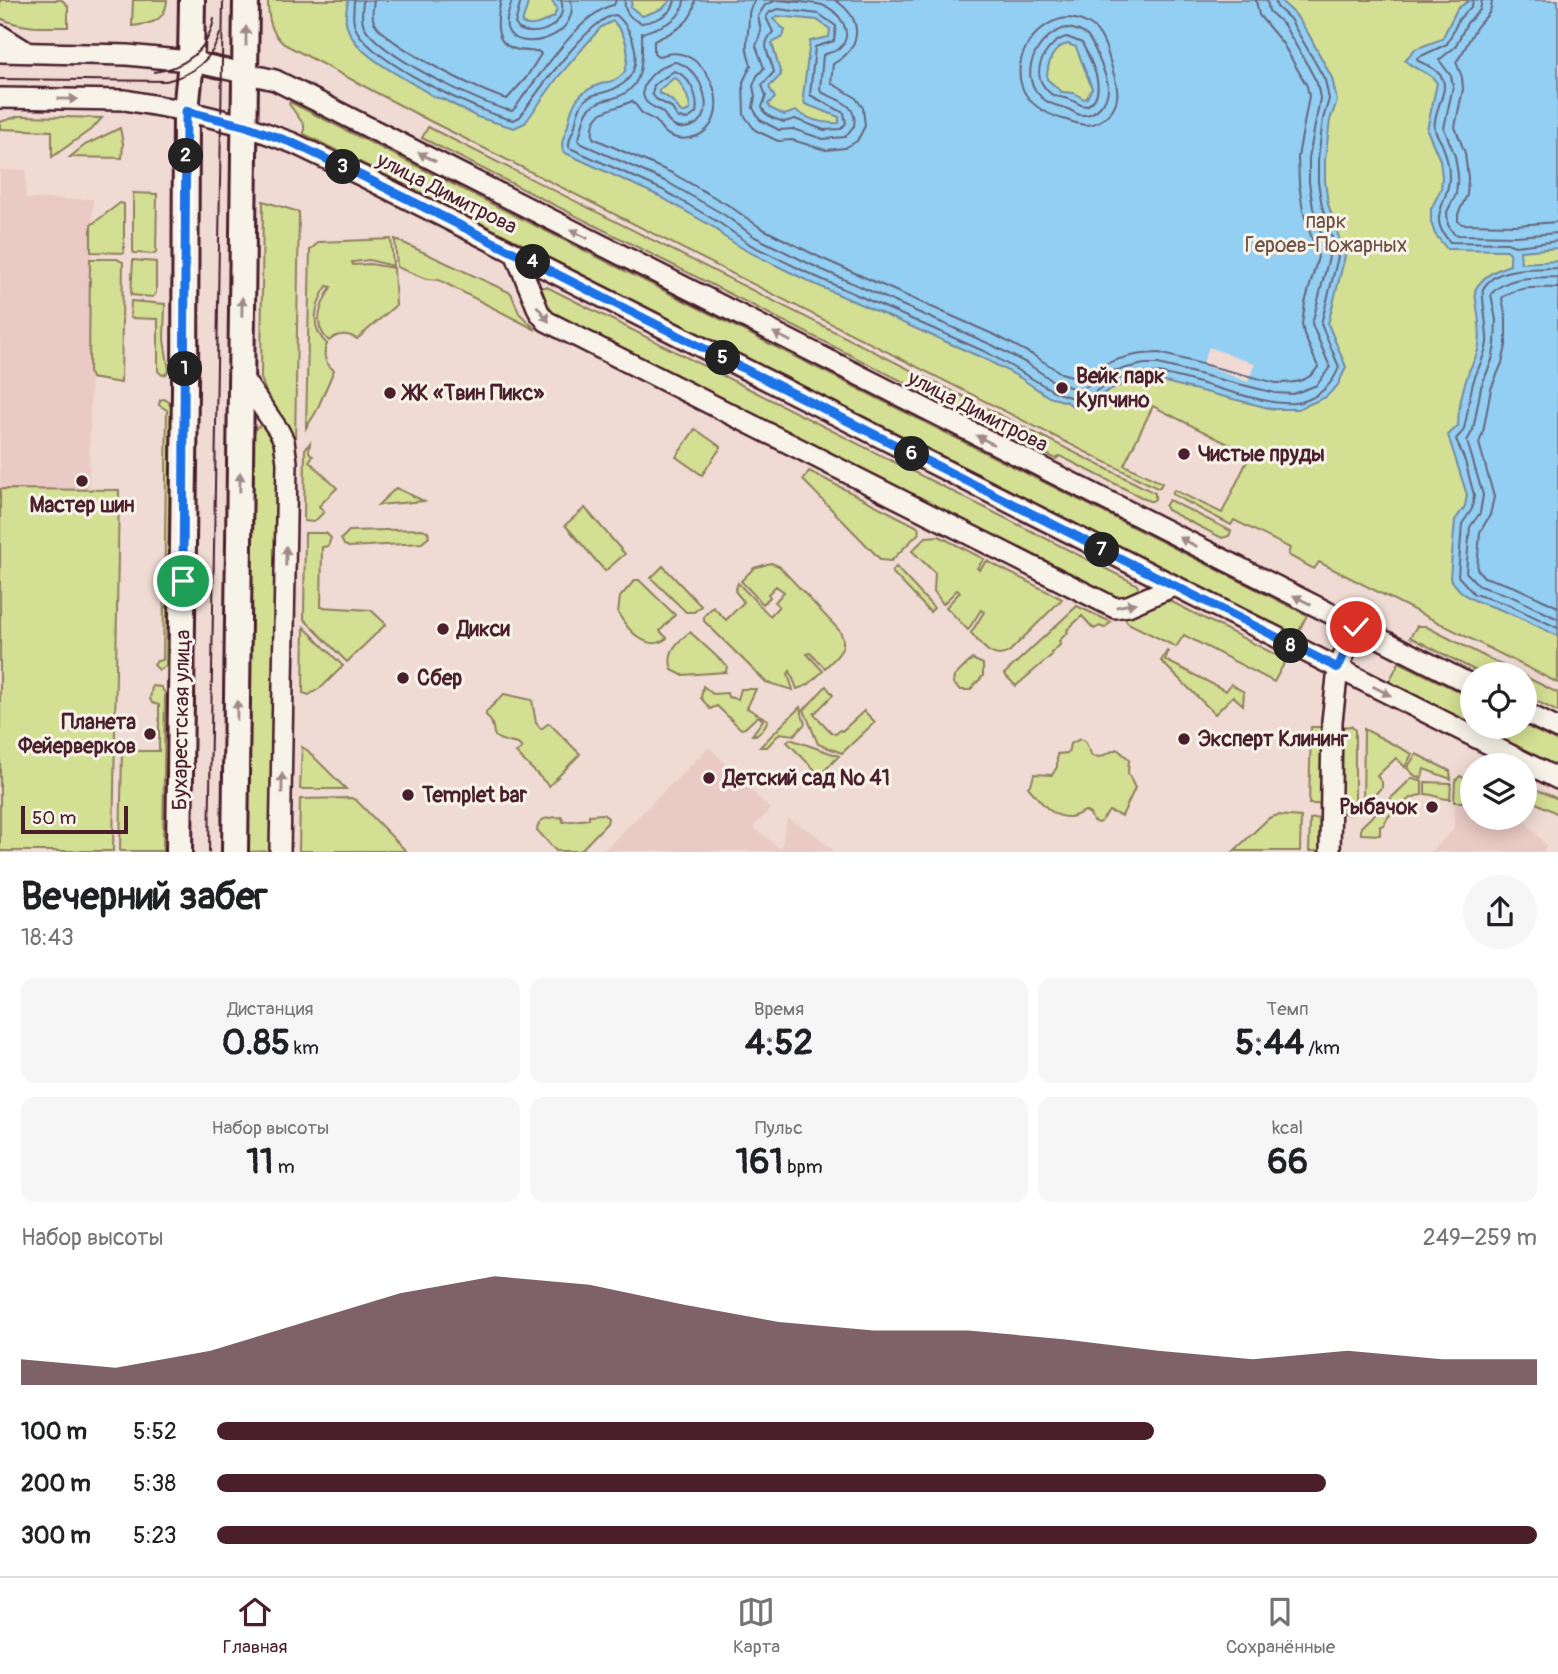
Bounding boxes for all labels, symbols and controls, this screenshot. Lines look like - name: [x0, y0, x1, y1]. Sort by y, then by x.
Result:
- one-way arrow: [240, 25, 252, 47]
- one-way arrow: [57, 93, 79, 105]
- pin: 2: [168, 138, 204, 174]
- text: 2: [180, 143, 191, 167]
- street label: улица Димитрова: [371, 146, 521, 240]
- pin: 3: [326, 150, 360, 184]
- one-way arrow: [417, 151, 437, 162]
- text: 3: [337, 154, 348, 178]
- park label: парк Героев-Пожарных: [1245, 208, 1407, 259]
- one-way arrow: [569, 229, 589, 240]
- pin: 4: [516, 244, 550, 280]
- text: 4: [527, 249, 538, 273]
- one-way arrow: [237, 296, 248, 318]
- one-way arrow: [535, 305, 550, 323]
- one-way arrow: [772, 331, 792, 342]
- pin: 5: [706, 340, 740, 376]
- text: 5: [717, 345, 728, 369]
- pin: 1: [168, 352, 202, 386]
- text: 1: [181, 356, 188, 380]
- place label: Вейк парк Купчино: [1076, 363, 1165, 414]
- street label: улица Димитрова: [902, 364, 1052, 458]
- place label: ЖК «Твин Пикс»: [400, 380, 545, 407]
- marker: Вейк парк Купчино: [1054, 380, 1070, 396]
- marker: ЖК «Твин Пикс»: [382, 385, 398, 401]
- one-way arrow: [975, 434, 995, 445]
- pin: 6: [894, 436, 930, 472]
- text: 6: [906, 441, 917, 465]
- place label: Чистые пруды: [1198, 441, 1325, 468]
- marker: Чистые пруды: [1176, 446, 1192, 462]
- one-way arrow: [234, 471, 246, 493]
- marker: Мастер шин: [74, 473, 90, 489]
- place label: Мастер шин: [29, 492, 135, 519]
- pin: 7: [1084, 532, 1120, 568]
- text: 7: [1096, 537, 1107, 561]
- one-way arrow: [1178, 537, 1198, 548]
- one-way arrow: [280, 545, 291, 567]
- pin: [153, 551, 213, 611]
- icon: arrive: [164, 562, 202, 600]
- one-way arrow: [1292, 595, 1312, 606]
- pin: [1326, 597, 1386, 657]
- one-way arrow: [1115, 599, 1137, 610]
- icon: check: [1337, 608, 1375, 646]
- place label: Дикси: [455, 616, 510, 643]
- marker: Дикси: [435, 621, 451, 637]
- pin: 8: [1274, 628, 1308, 664]
- street label: Бухарестская улица: [166, 629, 197, 811]
- text: 8: [1286, 633, 1295, 657]
- map controls: [1460, 662, 1537, 830]
- button: locate: [1460, 662, 1537, 739]
- place label: Сбер: [417, 665, 462, 692]
- marker: Сбер: [395, 670, 411, 686]
- one-way arrow: [1372, 685, 1392, 696]
- one-way arrow: [231, 699, 243, 721]
- place label: Планета Фейерверков: [17, 709, 136, 760]
- marker: Планета Фейерверков: [142, 726, 158, 742]
- place label: Эксперт Клининг: [1198, 726, 1349, 753]
- marker: Эксперт Клининг: [1176, 731, 1192, 747]
- button: layers: [1460, 753, 1537, 830]
- place label: Детский сад № 41: [721, 765, 890, 792]
- marker: Детский сад № 41: [701, 770, 717, 786]
- one-way arrow: [276, 772, 287, 794]
- place label: Templet bar: [421, 782, 528, 809]
- marker: Templet bar: [400, 787, 416, 803]
- place label: Рыбачок: [1340, 794, 1418, 821]
- marker: Рыбачок: [1424, 799, 1440, 815]
- scale bar: [21, 802, 128, 834]
- text: 50 m: [32, 806, 76, 830]
- text: Вечерний забег: [21, 873, 268, 921]
- button: share: [1463, 875, 1537, 949]
- text: 18:43: [21, 923, 74, 952]
- text: Дистанция: [227, 997, 313, 1021]
- text: Время: [754, 997, 804, 1021]
- text: Темп: [1267, 997, 1309, 1021]
- text: 0.85: [222, 1021, 290, 1065]
- text: 4:52: [745, 1021, 813, 1065]
- text: 5:44: [1235, 1021, 1304, 1065]
- text: km: [290, 1036, 319, 1060]
- text: /km: [1304, 1036, 1340, 1060]
- text: Набор высоты: [212, 1116, 329, 1140]
- text: Пульс: [755, 1116, 803, 1140]
- text: kcal: [1272, 1116, 1303, 1140]
- text: 11: [246, 1140, 274, 1184]
- text: 161: [735, 1140, 783, 1184]
- text: 66: [1267, 1140, 1308, 1184]
- text: m: [274, 1155, 295, 1179]
- text: bpm: [783, 1155, 823, 1179]
- text: Набор высоты: [21, 1223, 163, 1252]
- text: 249–259 m: [1423, 1223, 1537, 1252]
- text: 100 m: [21, 1417, 87, 1446]
- text: 5:52: [133, 1417, 177, 1446]
- text: 200 m: [21, 1469, 91, 1498]
- text: 5:38: [133, 1469, 176, 1498]
- text: 300 m: [21, 1521, 91, 1550]
- text: 5:23: [133, 1521, 177, 1550]
- tab: Главная: [223, 1593, 287, 1659]
- tab: Карта: [733, 1593, 780, 1659]
- tab: Сохранённые: [1226, 1593, 1335, 1659]

